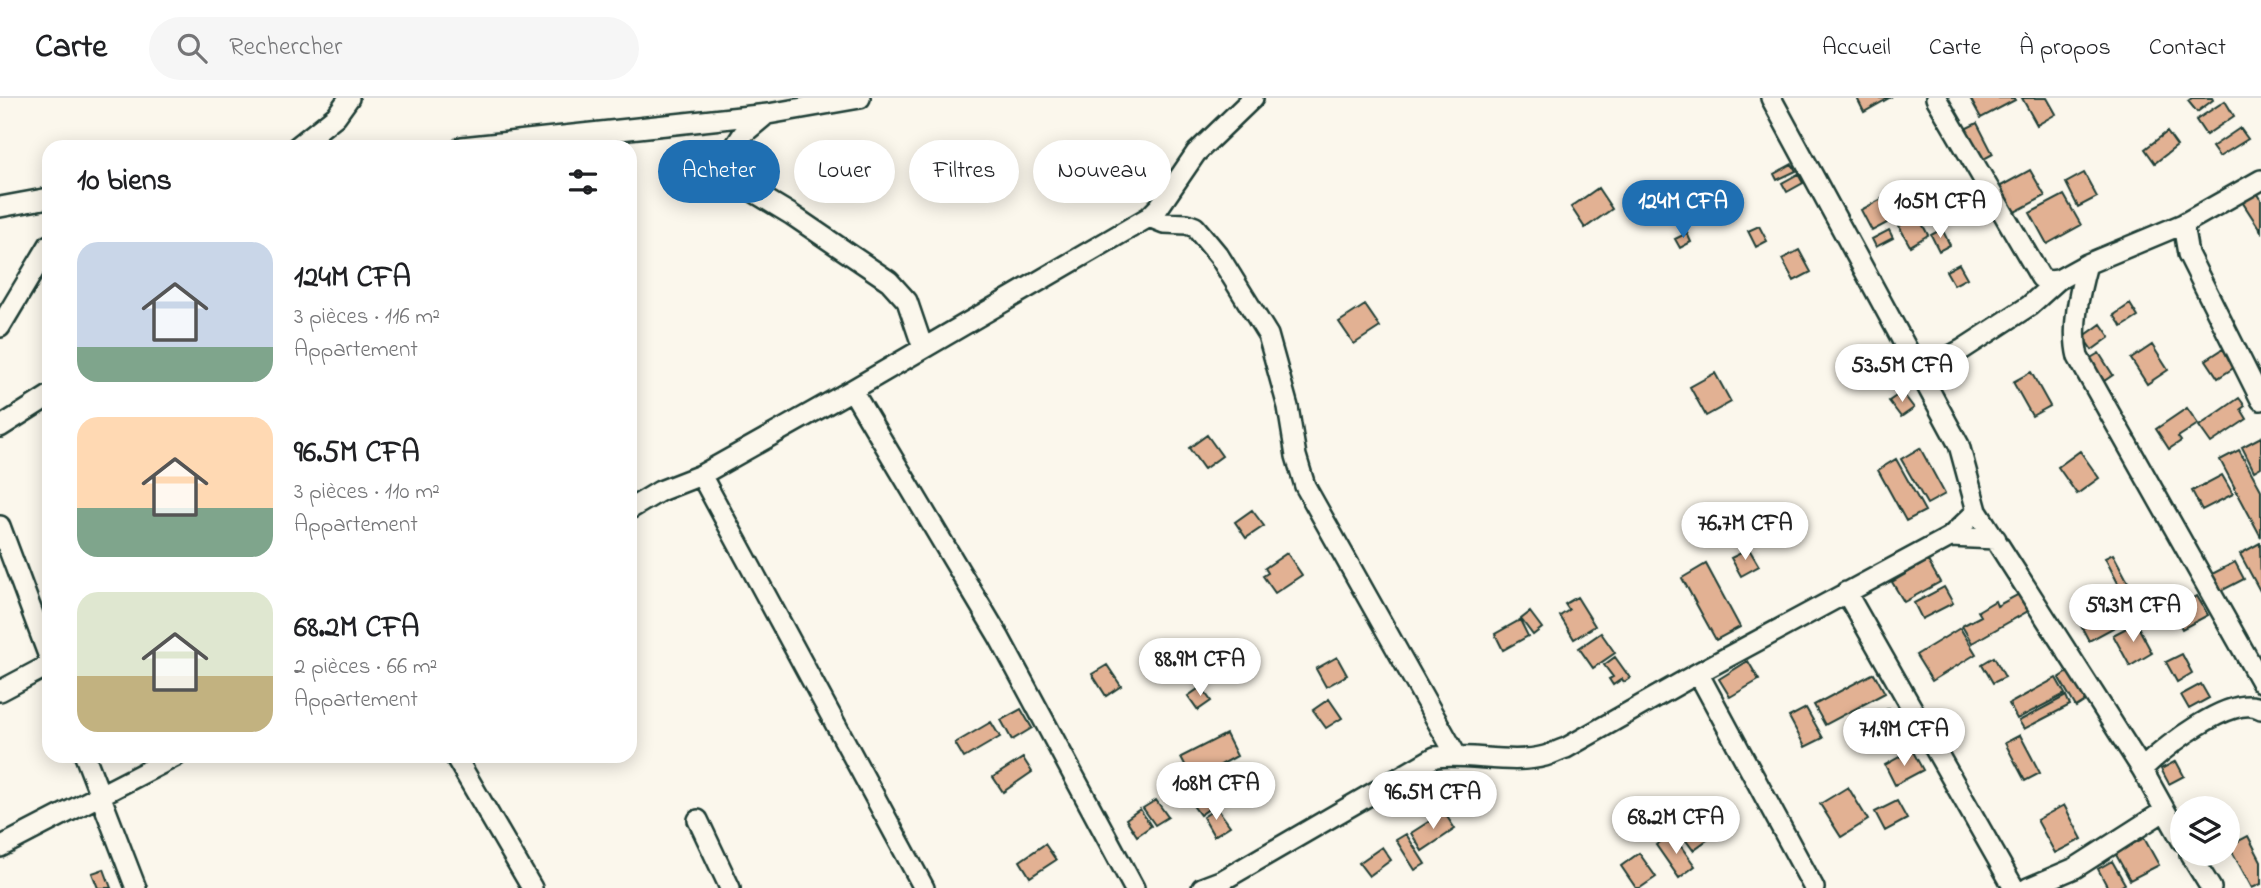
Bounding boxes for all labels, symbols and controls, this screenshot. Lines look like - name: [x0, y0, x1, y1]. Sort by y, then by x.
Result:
- search box: [149, 17, 639, 80]
- text: Carte: [35, 24, 107, 72]
- icon: search: [173, 29, 211, 67]
- text: Rechercher: [229, 29, 342, 67]
- text: Accueil: [1822, 31, 1891, 66]
- text: Carte: [1929, 31, 1981, 66]
- text: À propos: [2019, 31, 2111, 66]
- text: Contact: [2149, 31, 2226, 66]
- chip: Acheter: [658, 140, 780, 203]
- chip: Louer: [794, 140, 895, 203]
- chip: Filtres: [909, 140, 1019, 203]
- chip: Nouveau: [1033, 140, 1171, 203]
- text: 10 biens: [77, 160, 172, 204]
- icon: filters: [564, 163, 602, 201]
- pin: 124M CFA: [1611, 180, 1755, 240]
- pin: 105M CFA: [1868, 180, 2012, 240]
- text: 124M CFA: [1638, 186, 1728, 219]
- text: 105M CFA: [1894, 186, 1986, 219]
- text: 124M CFA: [294, 257, 411, 301]
- icon: home: [133, 270, 217, 354]
- text: 3 pièces · 116 m²: [294, 301, 440, 334]
- text: Appartement: [294, 334, 418, 367]
- pin: 53.5M CFA: [1822, 344, 1982, 404]
- text: 53.5M CFA: [1851, 350, 1953, 383]
- text: 96.5M CFA: [294, 432, 420, 476]
- icon: home: [133, 445, 217, 529]
- text: 3 pièces · 110 m²: [294, 476, 440, 509]
- pin: 76.7M CFA: [1665, 503, 1825, 562]
- text: 76.7M CFA: [1697, 508, 1793, 541]
- text: Appartement: [294, 509, 418, 542]
- pin: 59.3M CFA: [2053, 584, 2213, 644]
- text: 59.3M CFA: [2085, 590, 2181, 623]
- text: 68.2M CFA: [294, 607, 420, 651]
- icon: home: [133, 620, 217, 704]
- pin: 88.9M CFA: [1120, 638, 1280, 698]
- text: 88.9M CFA: [1155, 644, 1245, 677]
- text: 2 pièces · 66 m²: [294, 651, 437, 684]
- text: Appartement: [294, 684, 418, 717]
- pin: 71.9M CFA: [1824, 708, 1984, 768]
- text: 71.9M CFA: [1859, 714, 1949, 747]
- pin: 108M CFA: [1144, 762, 1288, 822]
- text: 108M CFA: [1172, 768, 1260, 801]
- pin: 96.5M CFA: [1353, 772, 1513, 831]
- text: 96.5M CFA: [1385, 777, 1481, 810]
- pin: 68.2M CFA: [1596, 796, 1756, 856]
- map controls: [2170, 796, 2240, 866]
- button: layers: [2170, 796, 2240, 866]
- text: 68.2M CFA: [1628, 802, 1724, 835]

